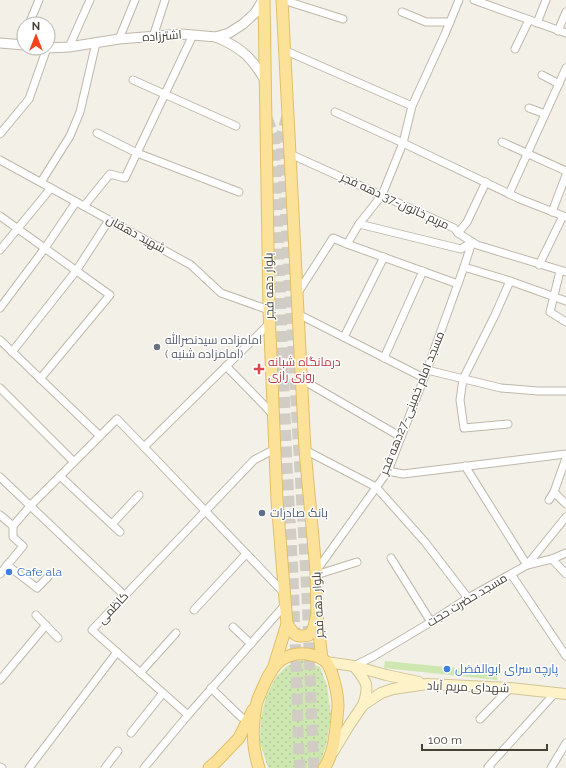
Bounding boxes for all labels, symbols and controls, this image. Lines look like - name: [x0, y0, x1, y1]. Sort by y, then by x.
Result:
- north arrow: [16, 16, 56, 56]
- text: N: [32, 20, 40, 33]
- street label: اشترزاده: [142, 28, 182, 44]
- street label: مریم خاتون-37 دهه فجر: [337, 169, 452, 233]
- street label: شهید دهقان: [104, 212, 168, 256]
- street label: بلوار دهه فجر: [261, 253, 277, 320]
- street label: مسجد امام خمینی-27دهه فجر: [376, 329, 448, 478]
- place label: امامزاده سیدنصرالله ( امامزاده شنبه): [165, 332, 262, 361]
- marker: امامزاده سیدنصرالله ( امامزاده شنبه): [152, 342, 162, 352]
- place label: درمانگاه شبانه روزی رازی: [268, 355, 341, 383]
- marker: درمانگاه شبانه روزی رازی: [253, 363, 265, 375]
- place label: بانک صادرات: [270, 506, 328, 520]
- marker: بانک صادرات: [257, 508, 267, 518]
- place label: Cafe ala: [17, 565, 62, 579]
- marker: Cafe ala: [4, 567, 14, 577]
- street label: بلوار دهه فجر: [309, 571, 327, 640]
- street label: مسجد حضرت حجت: [424, 571, 510, 629]
- street label: کاظمی: [95, 589, 131, 627]
- place label: پارچه سرای ابوالفضل: [455, 662, 559, 678]
- marker: پارچه سرای ابوالفضل: [442, 664, 452, 674]
- street label: شهدای مریم آباد: [426, 679, 510, 696]
- scale bar: [422, 726, 547, 752]
- text: 100 m: [428, 733, 462, 747]

